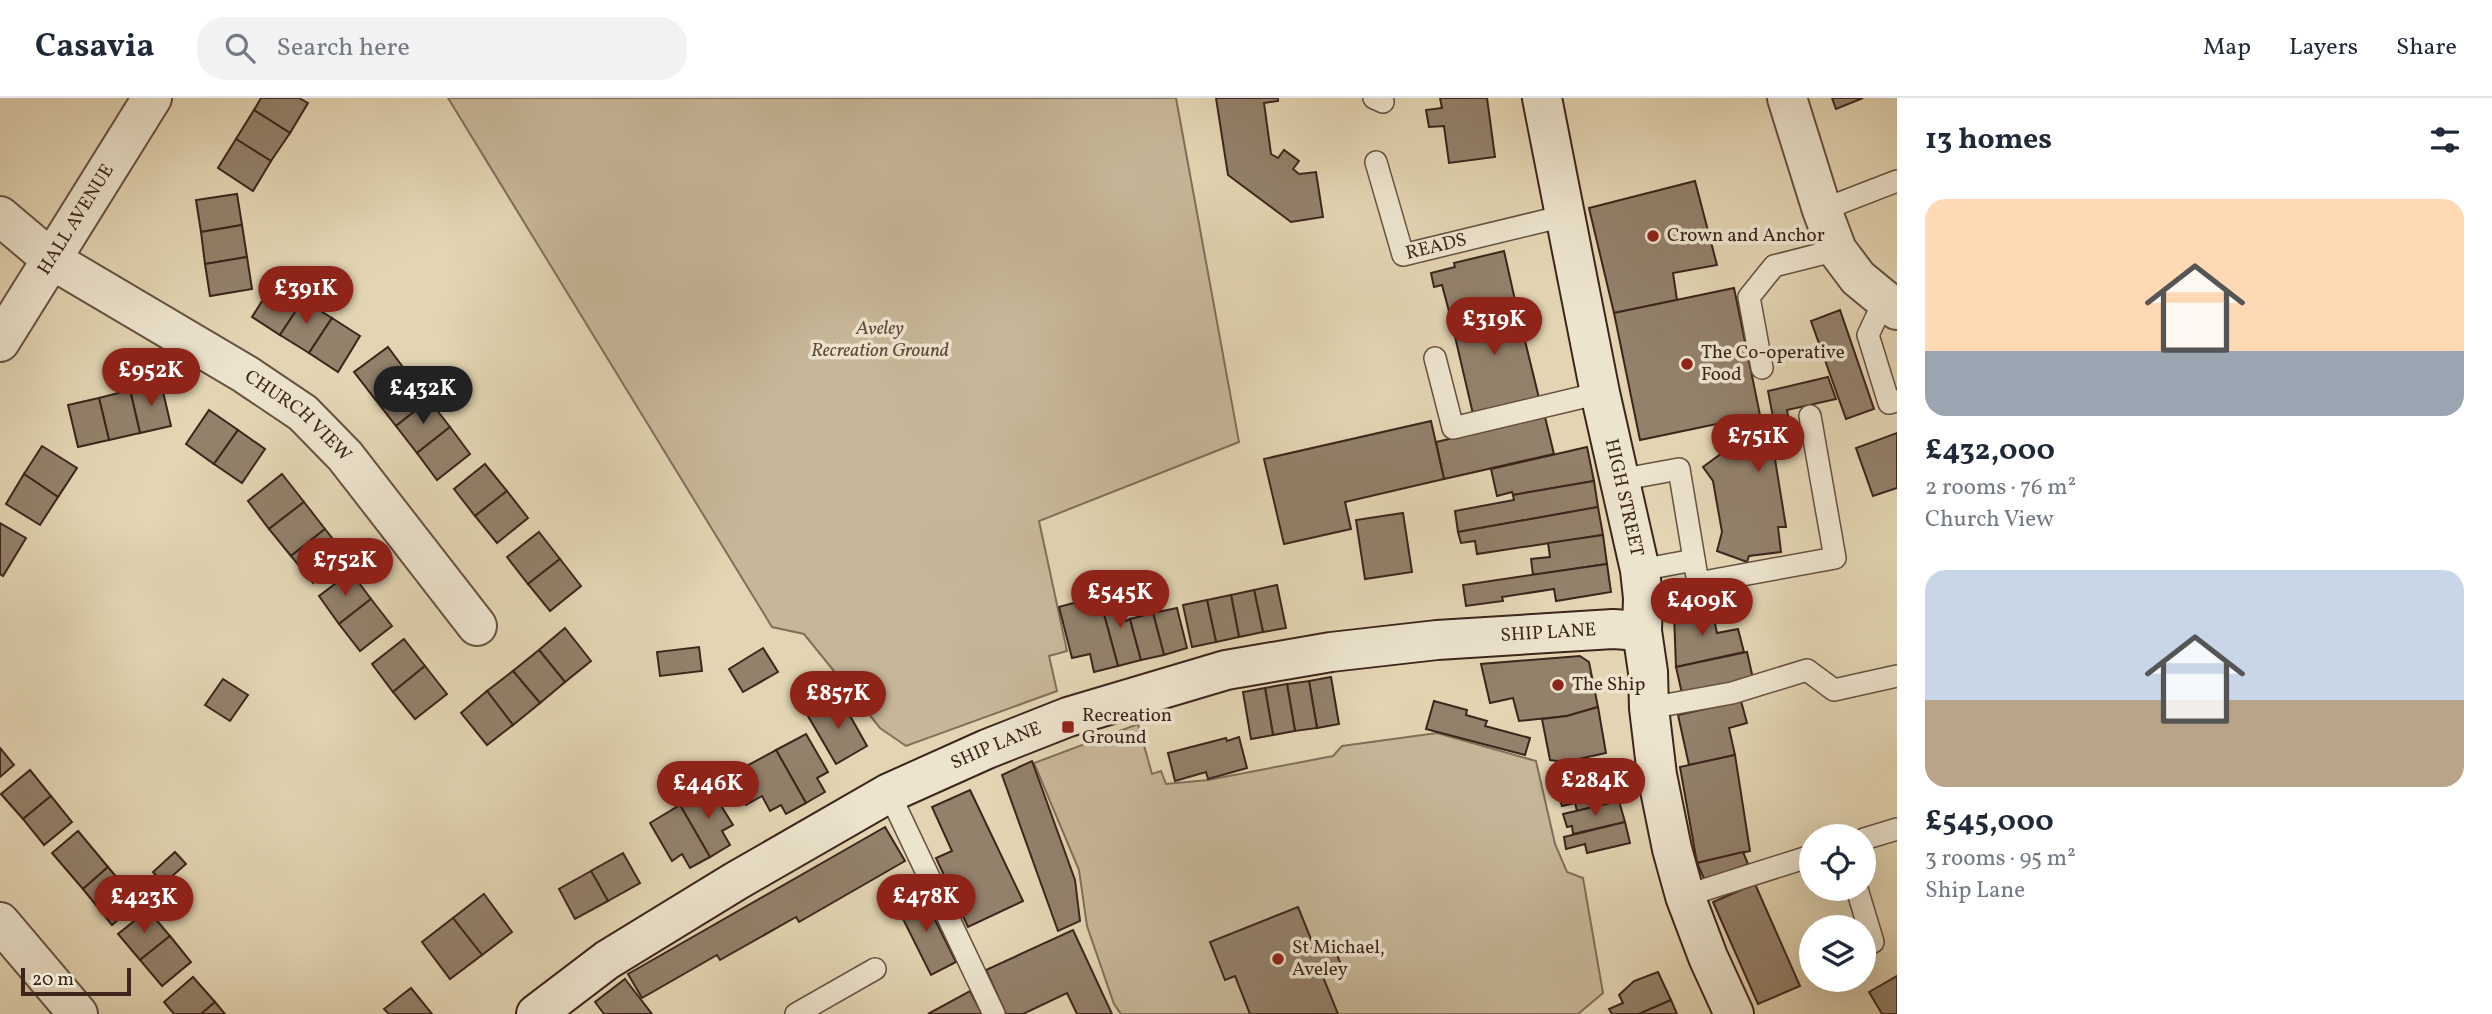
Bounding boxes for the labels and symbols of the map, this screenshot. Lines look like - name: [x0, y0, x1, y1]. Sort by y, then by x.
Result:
- street label: HALL AVENUE: [32, 159, 121, 280]
- place label: Crown and Anchor: [1667, 223, 1825, 249]
- street label: READS: [1403, 227, 1469, 267]
- marker: Crown and Anchor: [1645, 228, 1661, 244]
- pin: £391K: [257, 266, 355, 326]
- pin: £319K: [1445, 298, 1543, 357]
- park label: Aveley Recreation Ground: [811, 316, 949, 364]
- place label: The Co-operative Food: [1701, 340, 1845, 388]
- pin: £952K: [102, 348, 200, 408]
- marker: The Co-operative Food: [1679, 356, 1695, 372]
- street label: CHURCH VIEW: [239, 364, 357, 468]
- pin: £432K: [374, 366, 472, 426]
- pin: £751K: [1709, 414, 1807, 474]
- street label: HIGH STREET: [1598, 436, 1650, 559]
- pin: £752K: [296, 538, 394, 598]
- pin: £545K: [1071, 570, 1169, 630]
- pin: £409K: [1653, 578, 1751, 638]
- street label: SHIP LANE: [1500, 617, 1597, 649]
- pin: £857K: [789, 672, 887, 731]
- place label: The Ship: [1572, 672, 1645, 698]
- marker: The Ship: [1550, 677, 1566, 693]
- place label: Recreation Ground: [1082, 703, 1172, 751]
- street label: SHIP LANE: [947, 716, 1045, 777]
- marker: Recreation Ground: [1060, 719, 1076, 735]
- pin: £284K: [1546, 758, 1644, 818]
- pin: £446K: [659, 762, 757, 821]
- pin: £478K: [877, 874, 975, 934]
- pin: £423K: [95, 876, 193, 935]
- place label: St Michael, Aveley: [1292, 935, 1385, 983]
- marker: St Michael, Aveley: [1270, 951, 1286, 967]
- scale bar: [21, 965, 131, 997]

